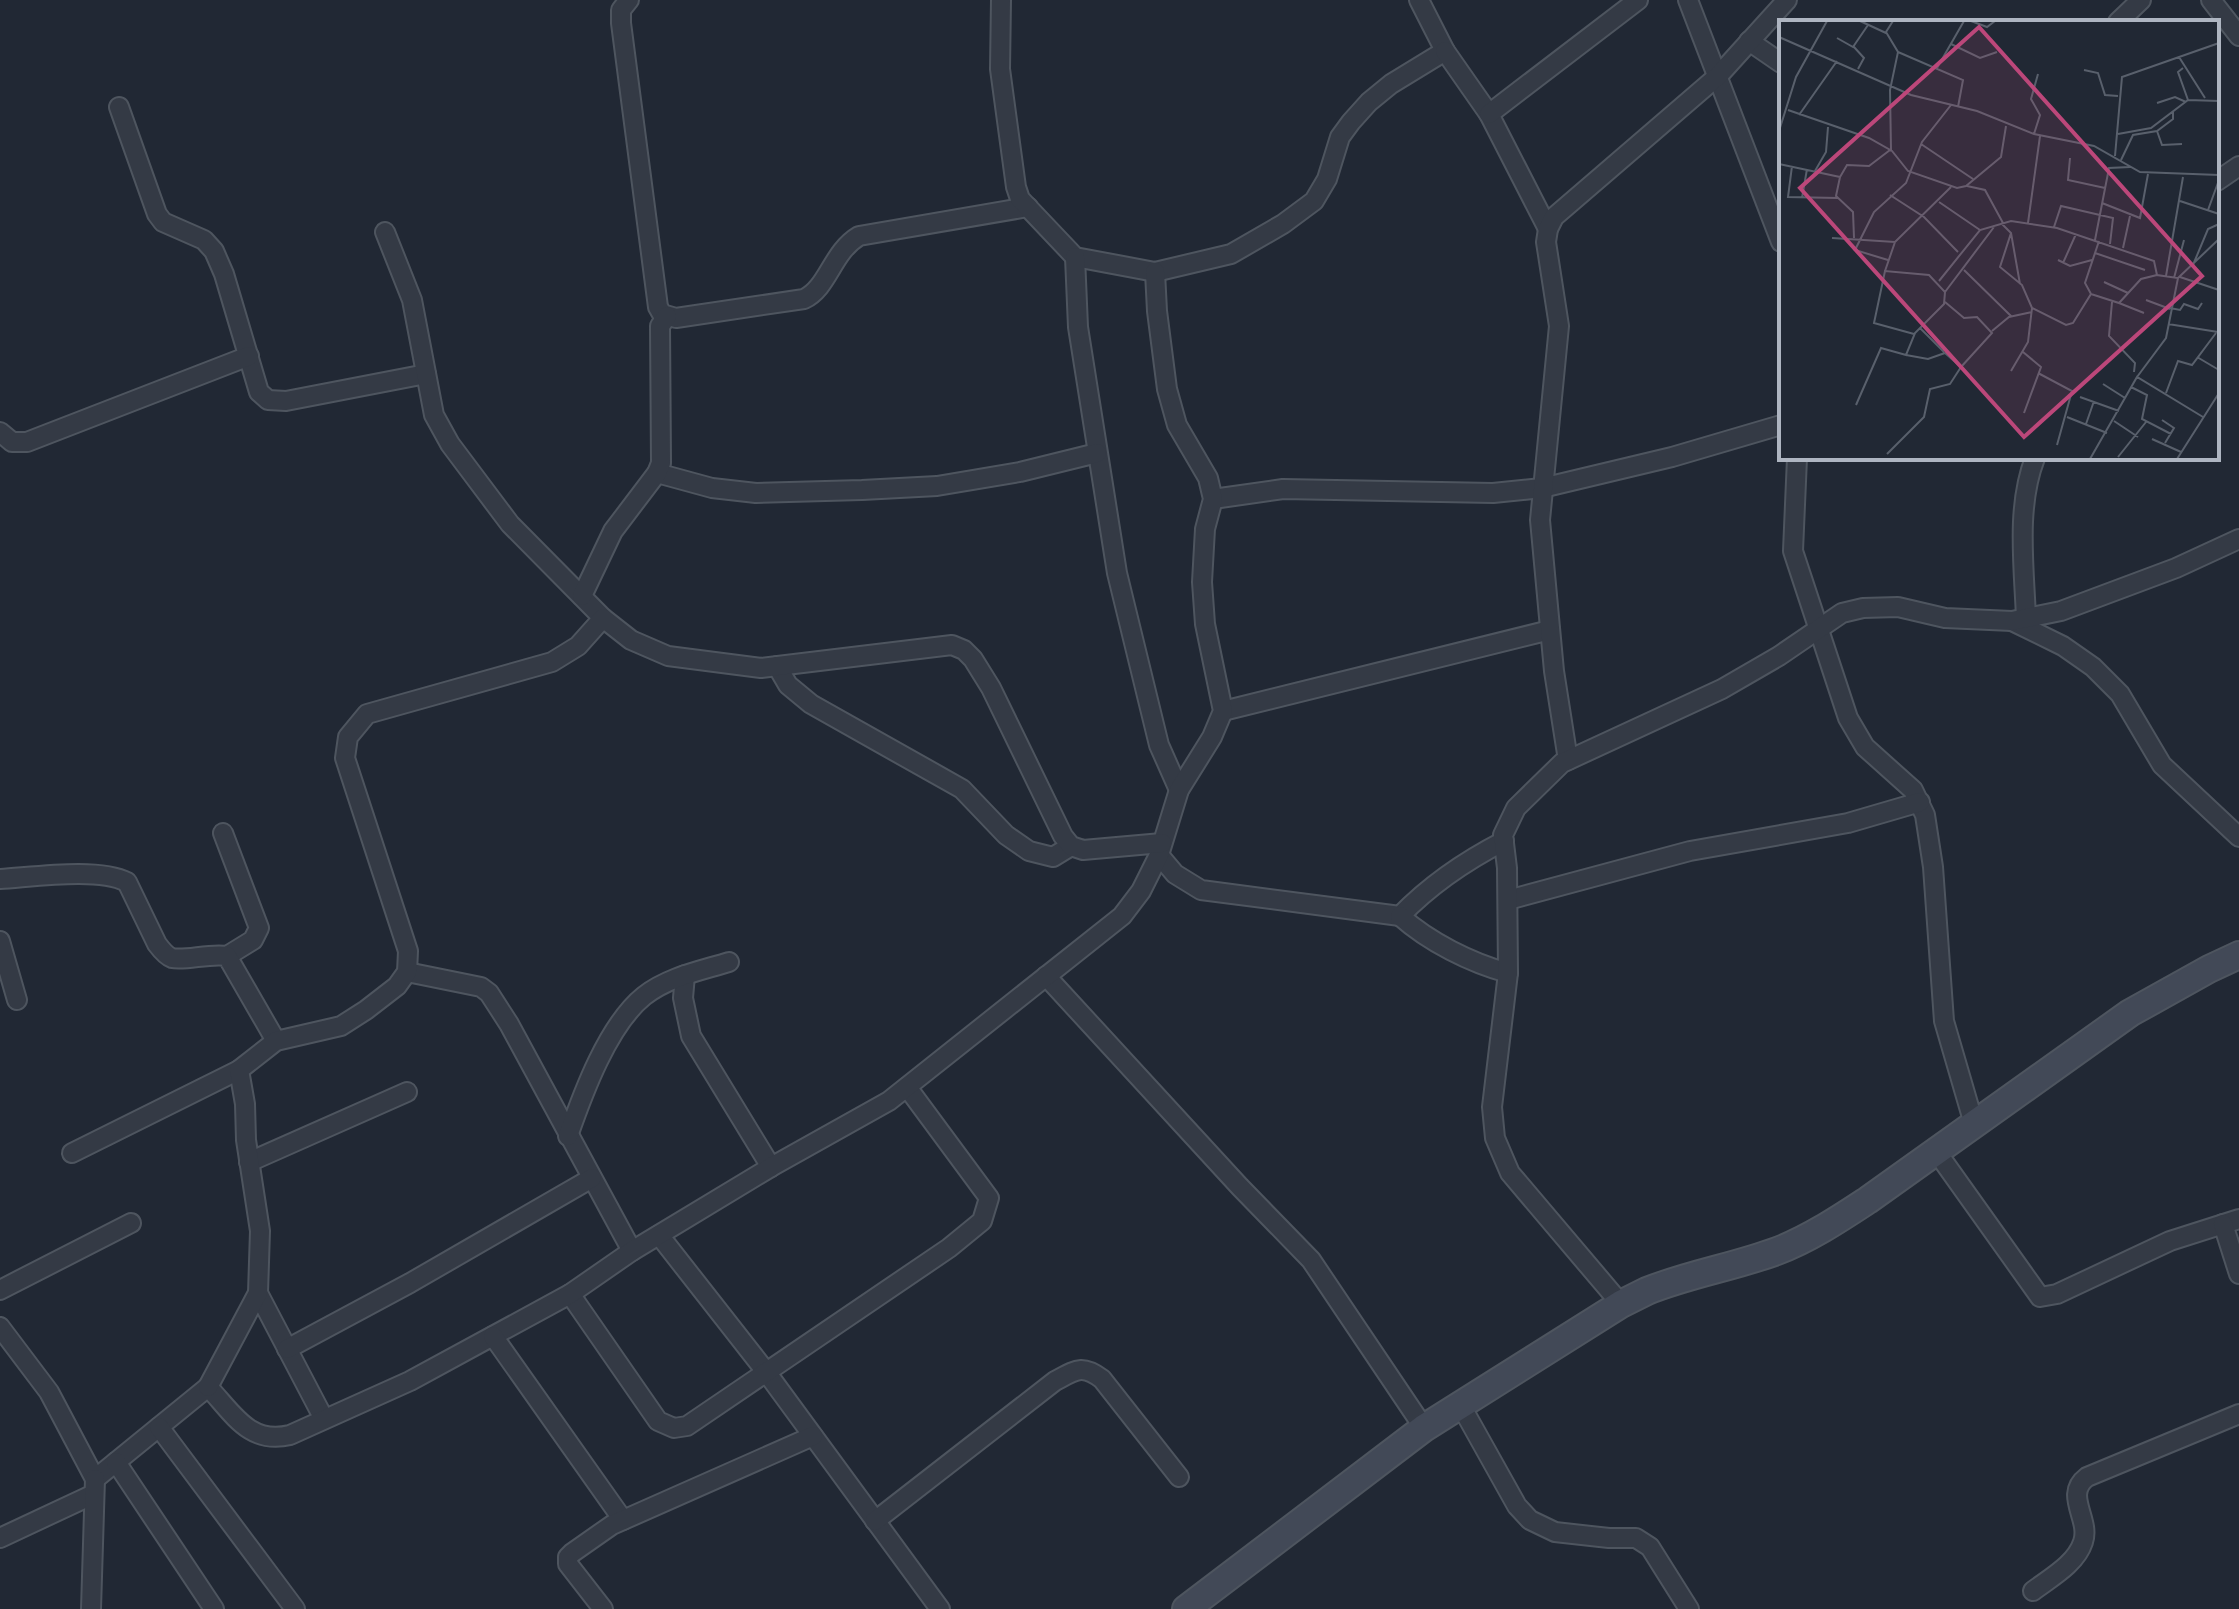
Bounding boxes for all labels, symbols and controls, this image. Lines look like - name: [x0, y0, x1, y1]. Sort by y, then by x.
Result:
- inset map: [1779, 20, 2219, 460]

